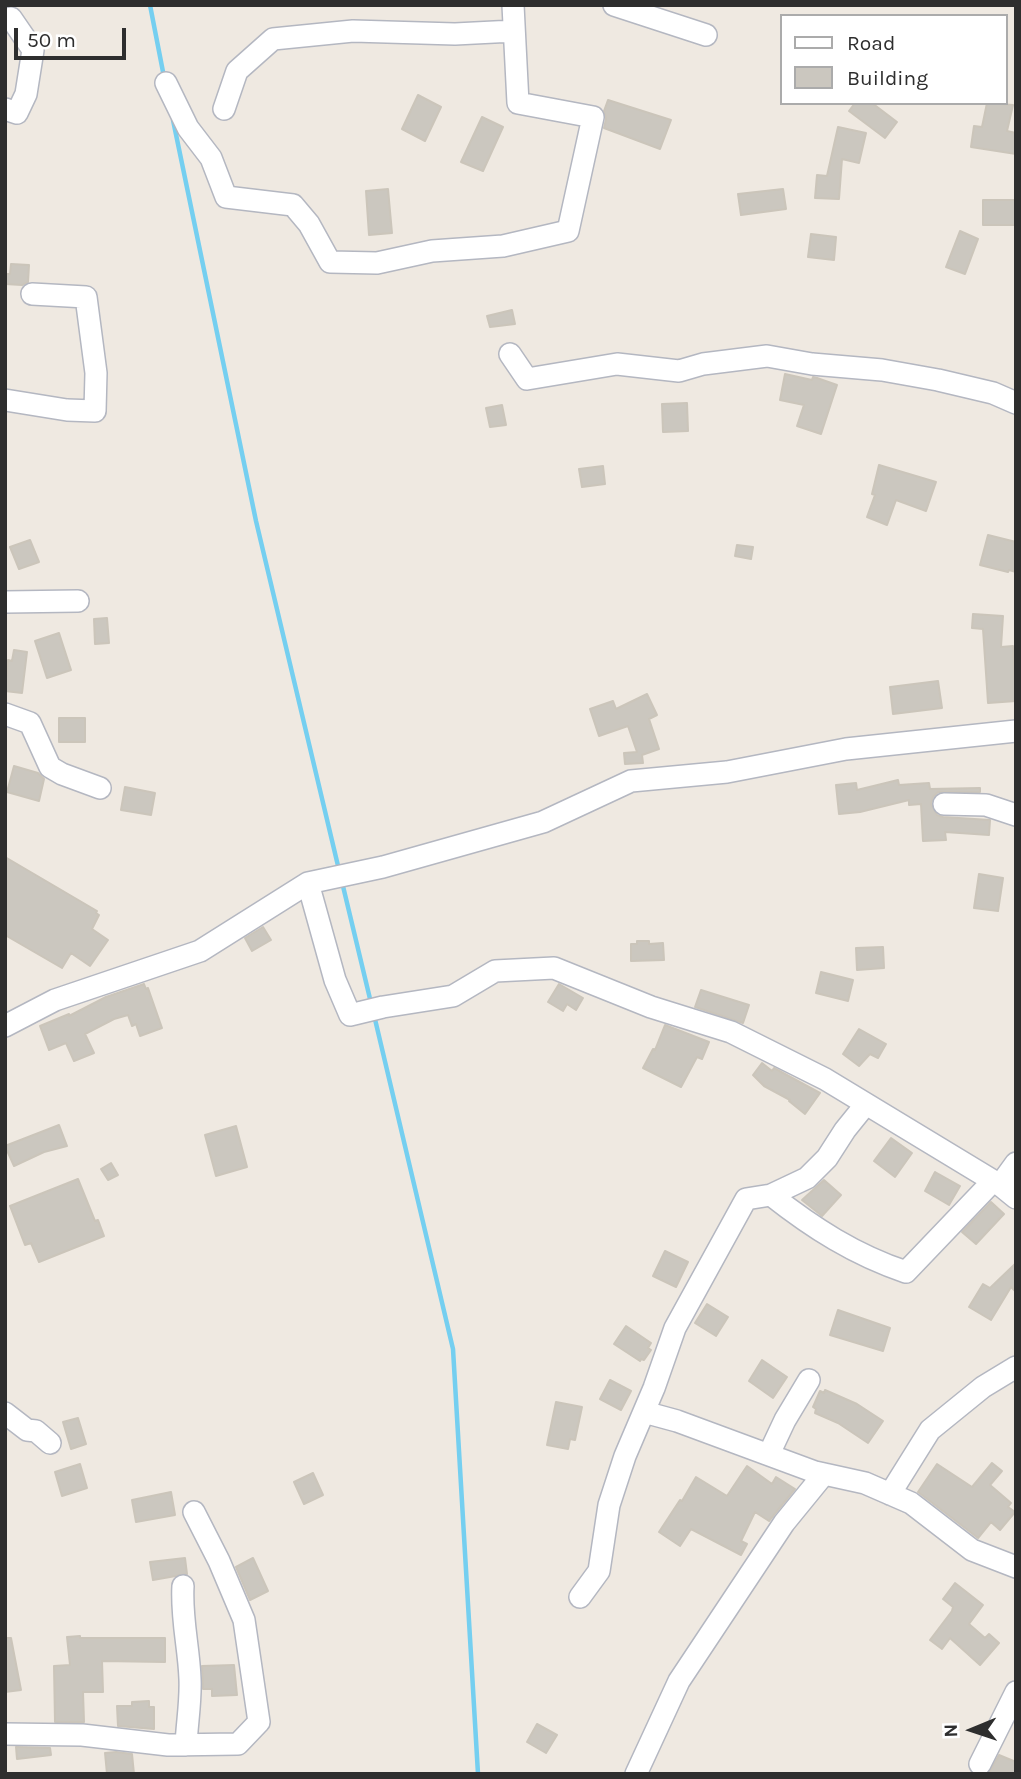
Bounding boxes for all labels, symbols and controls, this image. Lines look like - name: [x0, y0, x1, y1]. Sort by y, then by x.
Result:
- scale bar: [18, 14, 130, 58]
- legend: [780, 14, 1007, 105]
- text: 50 m: [27, 28, 76, 52]
- text: Road: [847, 31, 895, 55]
- text: Building: [847, 66, 928, 90]
- north arrow: [937, 1695, 1007, 1765]
- text: N: [940, 1724, 962, 1738]

